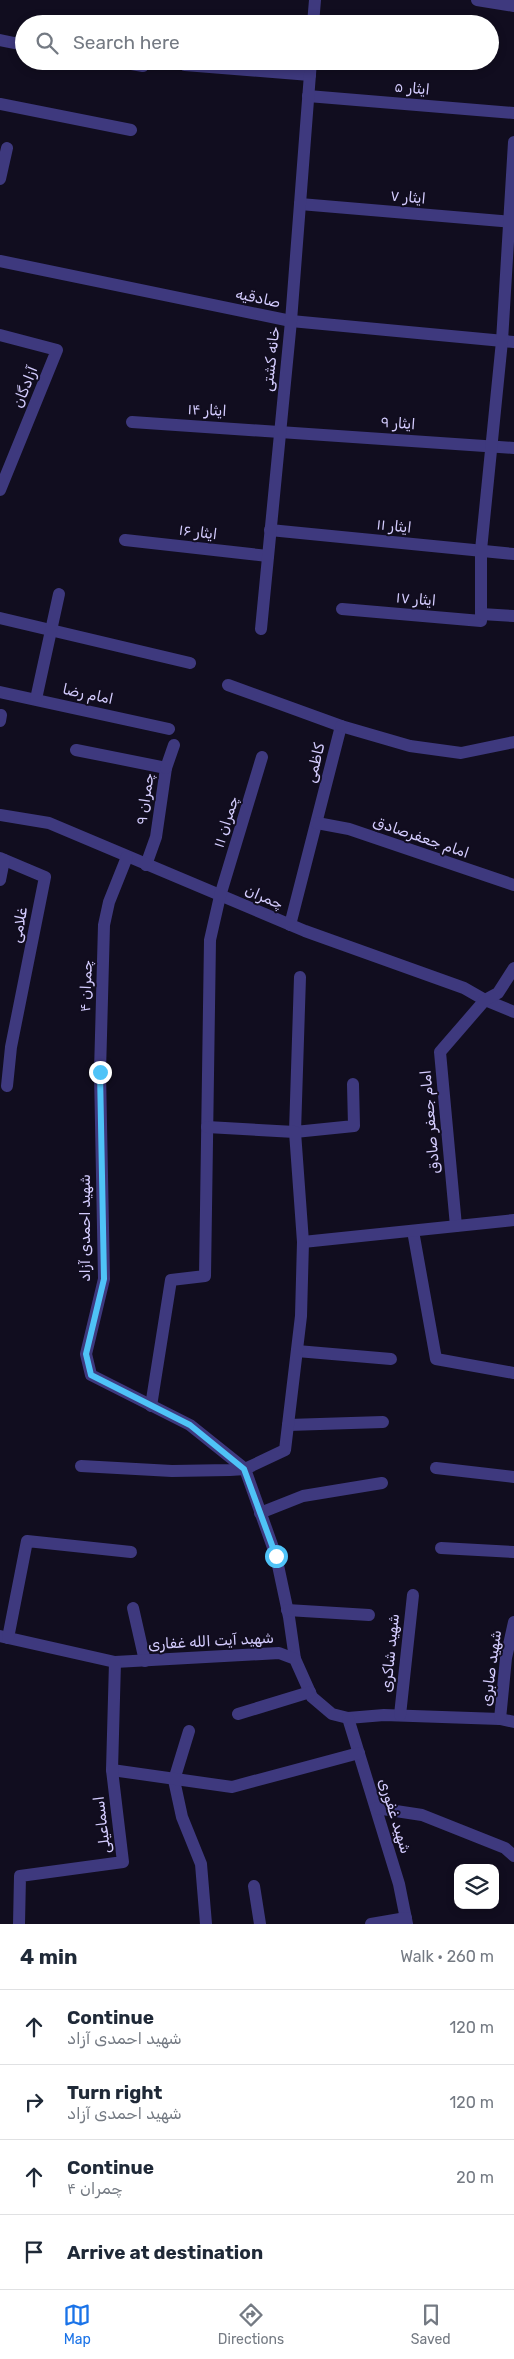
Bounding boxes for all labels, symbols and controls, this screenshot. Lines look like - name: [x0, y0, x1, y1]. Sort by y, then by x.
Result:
- search box: [15, 15, 499, 70]
- icon: search: [33, 29, 61, 57]
- text: Search here: [73, 31, 180, 54]
- street label: ایثار ۵: [394, 77, 430, 99]
- street label: ایثار ۷: [389, 186, 427, 208]
- street label: صادقیه: [234, 284, 282, 312]
- street label: خانه کشتی: [259, 326, 283, 392]
- street label: آزادگان: [9, 363, 42, 410]
- street label: ایثار ۱۴: [187, 400, 227, 420]
- street label: ایثار ۹: [380, 413, 416, 433]
- street label: ایثار ۱۱: [375, 515, 413, 537]
- street label: ایثار ۱۶: [178, 521, 218, 543]
- street label: ایثار ۱۷: [395, 588, 437, 610]
- street label: امام رضا: [61, 680, 115, 709]
- street label: کاظمی: [301, 741, 329, 785]
- street label: چمران ۹: [132, 772, 158, 826]
- street label: چمران ۱۱: [210, 794, 242, 850]
- street label: امام جعفرصادق: [370, 812, 471, 863]
- street label: چمران: [242, 881, 286, 913]
- street label: غلامی: [7, 906, 31, 944]
- street label: چمران ۴: [76, 960, 96, 1012]
- route end: [89, 1061, 112, 1084]
- street label: امام جعفر صادق: [416, 1069, 445, 1175]
- street label: شهید احمدی آزاد: [76, 1174, 94, 1282]
- route start: [265, 1545, 288, 1568]
- street label: شهید شاکری: [377, 1613, 403, 1693]
- street label: شهید آیت الله غفاری: [148, 1629, 274, 1653]
- street label: شهید صابری: [477, 1629, 505, 1707]
- street label: شهید غفوری: [375, 1776, 415, 1856]
- street label: اسماعیلی: [90, 1795, 114, 1855]
- map controls: [454, 1864, 499, 1909]
- button: layers: [454, 1864, 499, 1909]
- text: 4 min: [20, 1944, 78, 1969]
- text: Walk · 260 m: [400, 1947, 494, 1966]
- text: Continue: [67, 2006, 154, 2029]
- icon: ahead: [20, 2013, 48, 2041]
- text: 120 m: [449, 2018, 494, 2037]
- text: شهید احمدی آزاد: [67, 2029, 182, 2048]
- text: Turn right: [67, 2081, 162, 2104]
- icon: right: [20, 2088, 48, 2116]
- text: 120 m: [449, 2093, 494, 2112]
- text: شهید احمدی آزاد: [67, 2104, 182, 2123]
- text: Continue: [67, 2156, 154, 2179]
- icon: ahead: [20, 2163, 48, 2191]
- text: 20 m: [456, 2168, 494, 2187]
- text: چمران ۴: [67, 2179, 122, 2198]
- icon: arrive: [20, 2238, 48, 2266]
- text: Arrive at destination: [67, 2241, 263, 2264]
- tab: Map: [63, 2301, 91, 2348]
- tab: Directions: [218, 2301, 284, 2348]
- tab: Saved: [411, 2301, 451, 2348]

